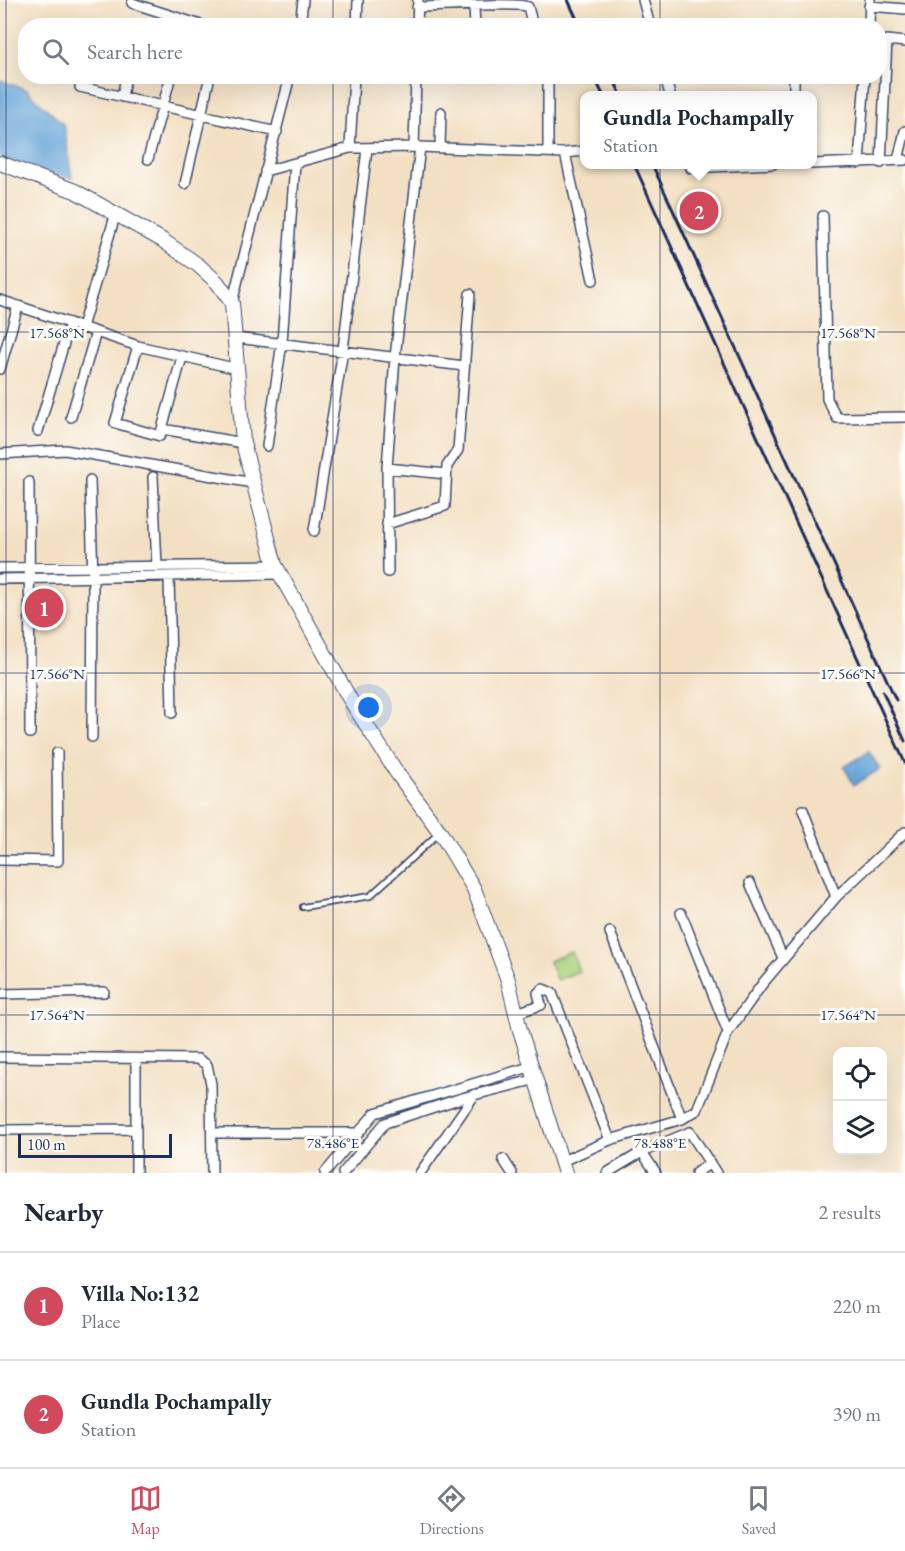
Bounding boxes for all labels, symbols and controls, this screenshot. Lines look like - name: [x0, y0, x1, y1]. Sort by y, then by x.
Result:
- search box: [18, 18, 887, 84]
- icon: search: [39, 35, 72, 68]
- text: Search here: [87, 37, 182, 66]
- popup: [580, 91, 817, 169]
- text: Gundla Pochampally: [603, 103, 794, 132]
- text: Station: [603, 132, 658, 158]
- pin: 2: [680, 188, 718, 234]
- text: 17.568°N: [29, 323, 85, 342]
- text: 17.568°N: [820, 323, 876, 342]
- pin: 1: [24, 586, 63, 630]
- text: 17.566°N: [29, 664, 85, 683]
- text: 17.566°N: [820, 664, 876, 683]
- your location: [354, 693, 383, 722]
- text: 17.564°N: [29, 1005, 85, 1024]
- text: 17.564°N: [820, 1005, 876, 1024]
- map controls: [833, 1047, 887, 1155]
- button: locate: [833, 1047, 887, 1101]
- button: layers: [833, 1101, 887, 1155]
- scale bar: [18, 1131, 172, 1158]
- text: 78.486°E: [307, 1133, 360, 1152]
- text: 78.488°E: [634, 1133, 687, 1152]
- text: 100 m: [27, 1134, 66, 1155]
- text: Nearby: [24, 1195, 104, 1229]
- text: 2 results: [818, 1199, 881, 1225]
- text: Villa No:132: [81, 1279, 199, 1308]
- text: 1: [38, 1293, 49, 1319]
- text: 220 m: [833, 1293, 881, 1319]
- text: Place: [81, 1308, 120, 1334]
- text: Gundla Pochampally: [81, 1387, 272, 1416]
- text: 2: [38, 1401, 49, 1427]
- text: 390 m: [833, 1401, 881, 1427]
- text: Station: [81, 1416, 136, 1442]
- tab: Map: [129, 1482, 162, 1539]
- tab: Directions: [420, 1482, 484, 1539]
- tab: Saved: [742, 1482, 776, 1539]

